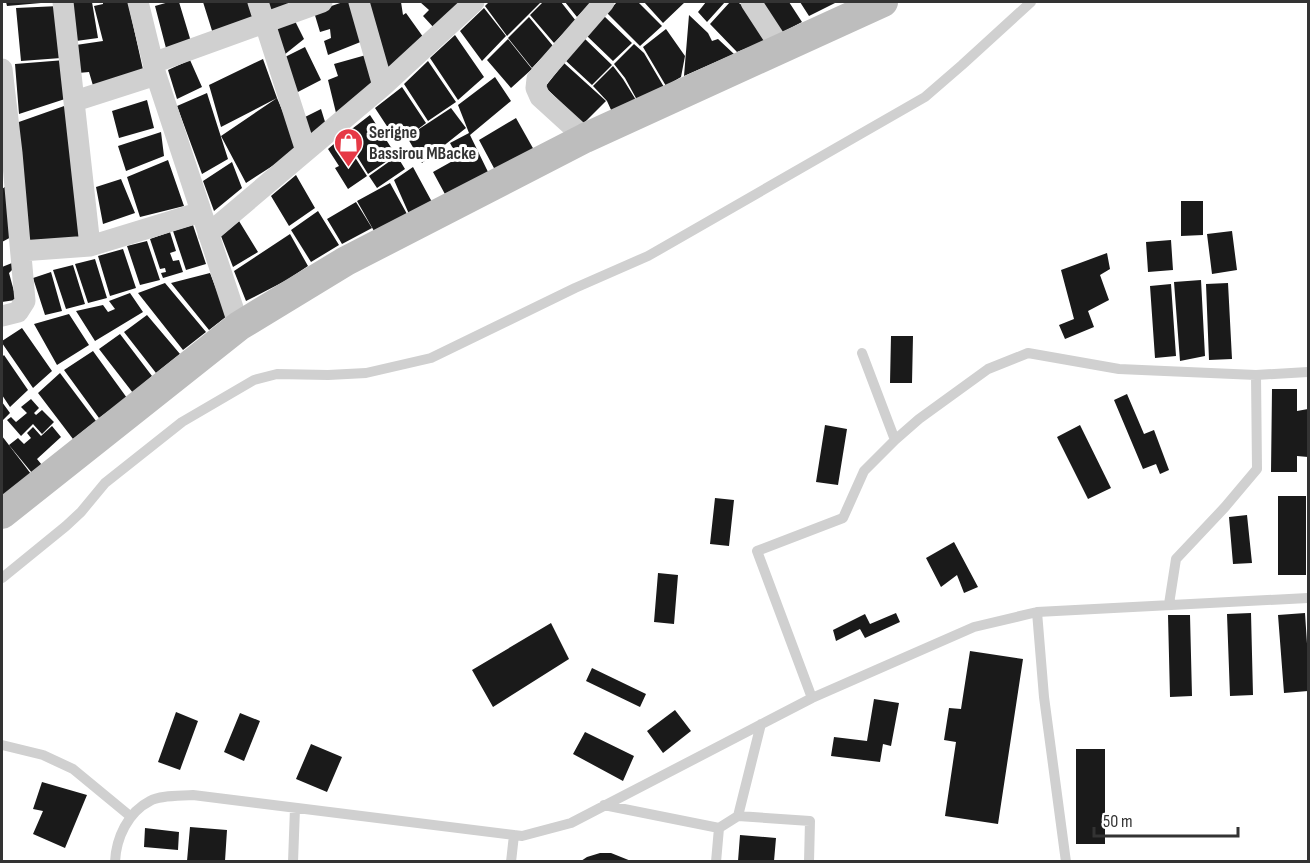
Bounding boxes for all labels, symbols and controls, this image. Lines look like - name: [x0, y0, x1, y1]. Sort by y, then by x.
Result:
- place label: Serigne Bassirou MBacke: [369, 122, 476, 164]
- shop icon: Serigne Bassirou MBacke: [332, 126, 364, 168]
- scale bar: [1094, 800, 1238, 838]
- text: 50 m: [1103, 811, 1133, 832]

